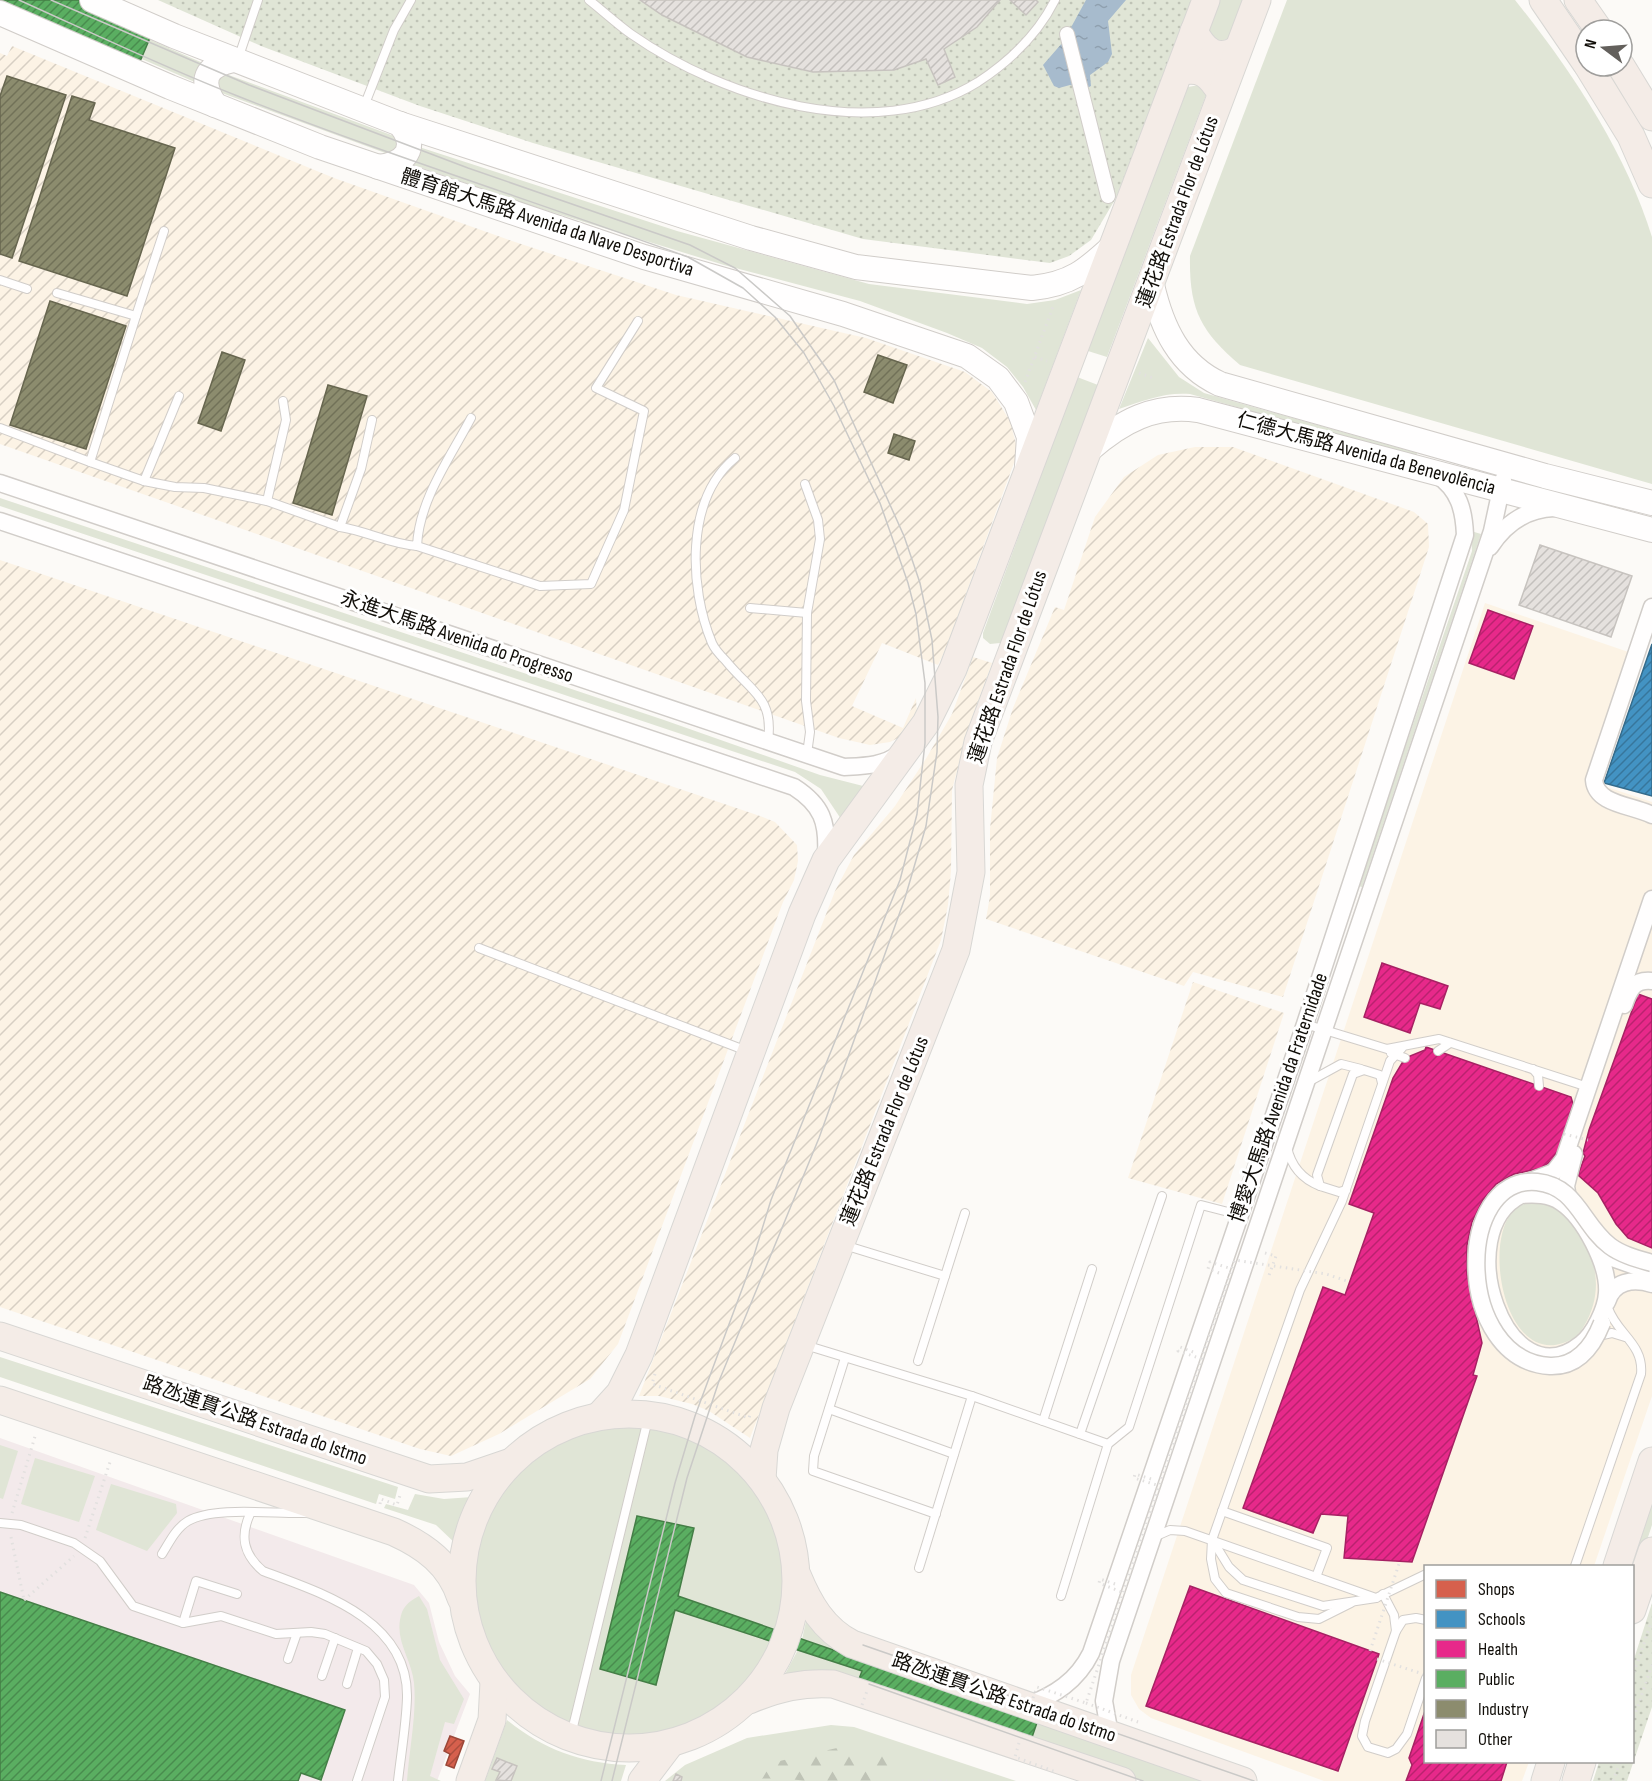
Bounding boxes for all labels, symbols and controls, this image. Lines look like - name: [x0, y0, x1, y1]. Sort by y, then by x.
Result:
- north arrow: [1574, 18, 1634, 78]
- text: N: [1581, 38, 1601, 51]
- street label: 蓮花路 Estrada Flor de Lótus: [1132, 113, 1224, 311]
- street label: 體育館大馬路 Avenida da Nave Desportiva: [397, 164, 697, 282]
- street label: 仁德大馬路 Avenida da Benevolência: [1234, 408, 1498, 500]
- street label: 蓮花路 Estrada Flor de Lótus: [964, 567, 1052, 767]
- street label: 永進大馬路 Avenida do Progresso: [338, 586, 576, 688]
- street label: 博愛大馬路 Avenida da Fraternidade: [1225, 970, 1333, 1226]
- street label: 蓮花路 Estrada Flor de Lótus: [836, 1033, 934, 1229]
- street label: 路氹連貫公路 Estrada do Istmo: [140, 1371, 370, 1471]
- legend: [1424, 1565, 1634, 1763]
- text: Shops: [1478, 1579, 1515, 1600]
- text: Schools: [1478, 1609, 1525, 1630]
- text: Health: [1478, 1639, 1518, 1660]
- street label: 路氹連貫公路 Estrada do Istmo: [889, 1648, 1119, 1748]
- text: Public: [1478, 1669, 1515, 1690]
- text: Industry: [1478, 1699, 1529, 1720]
- text: Other: [1478, 1729, 1512, 1750]

